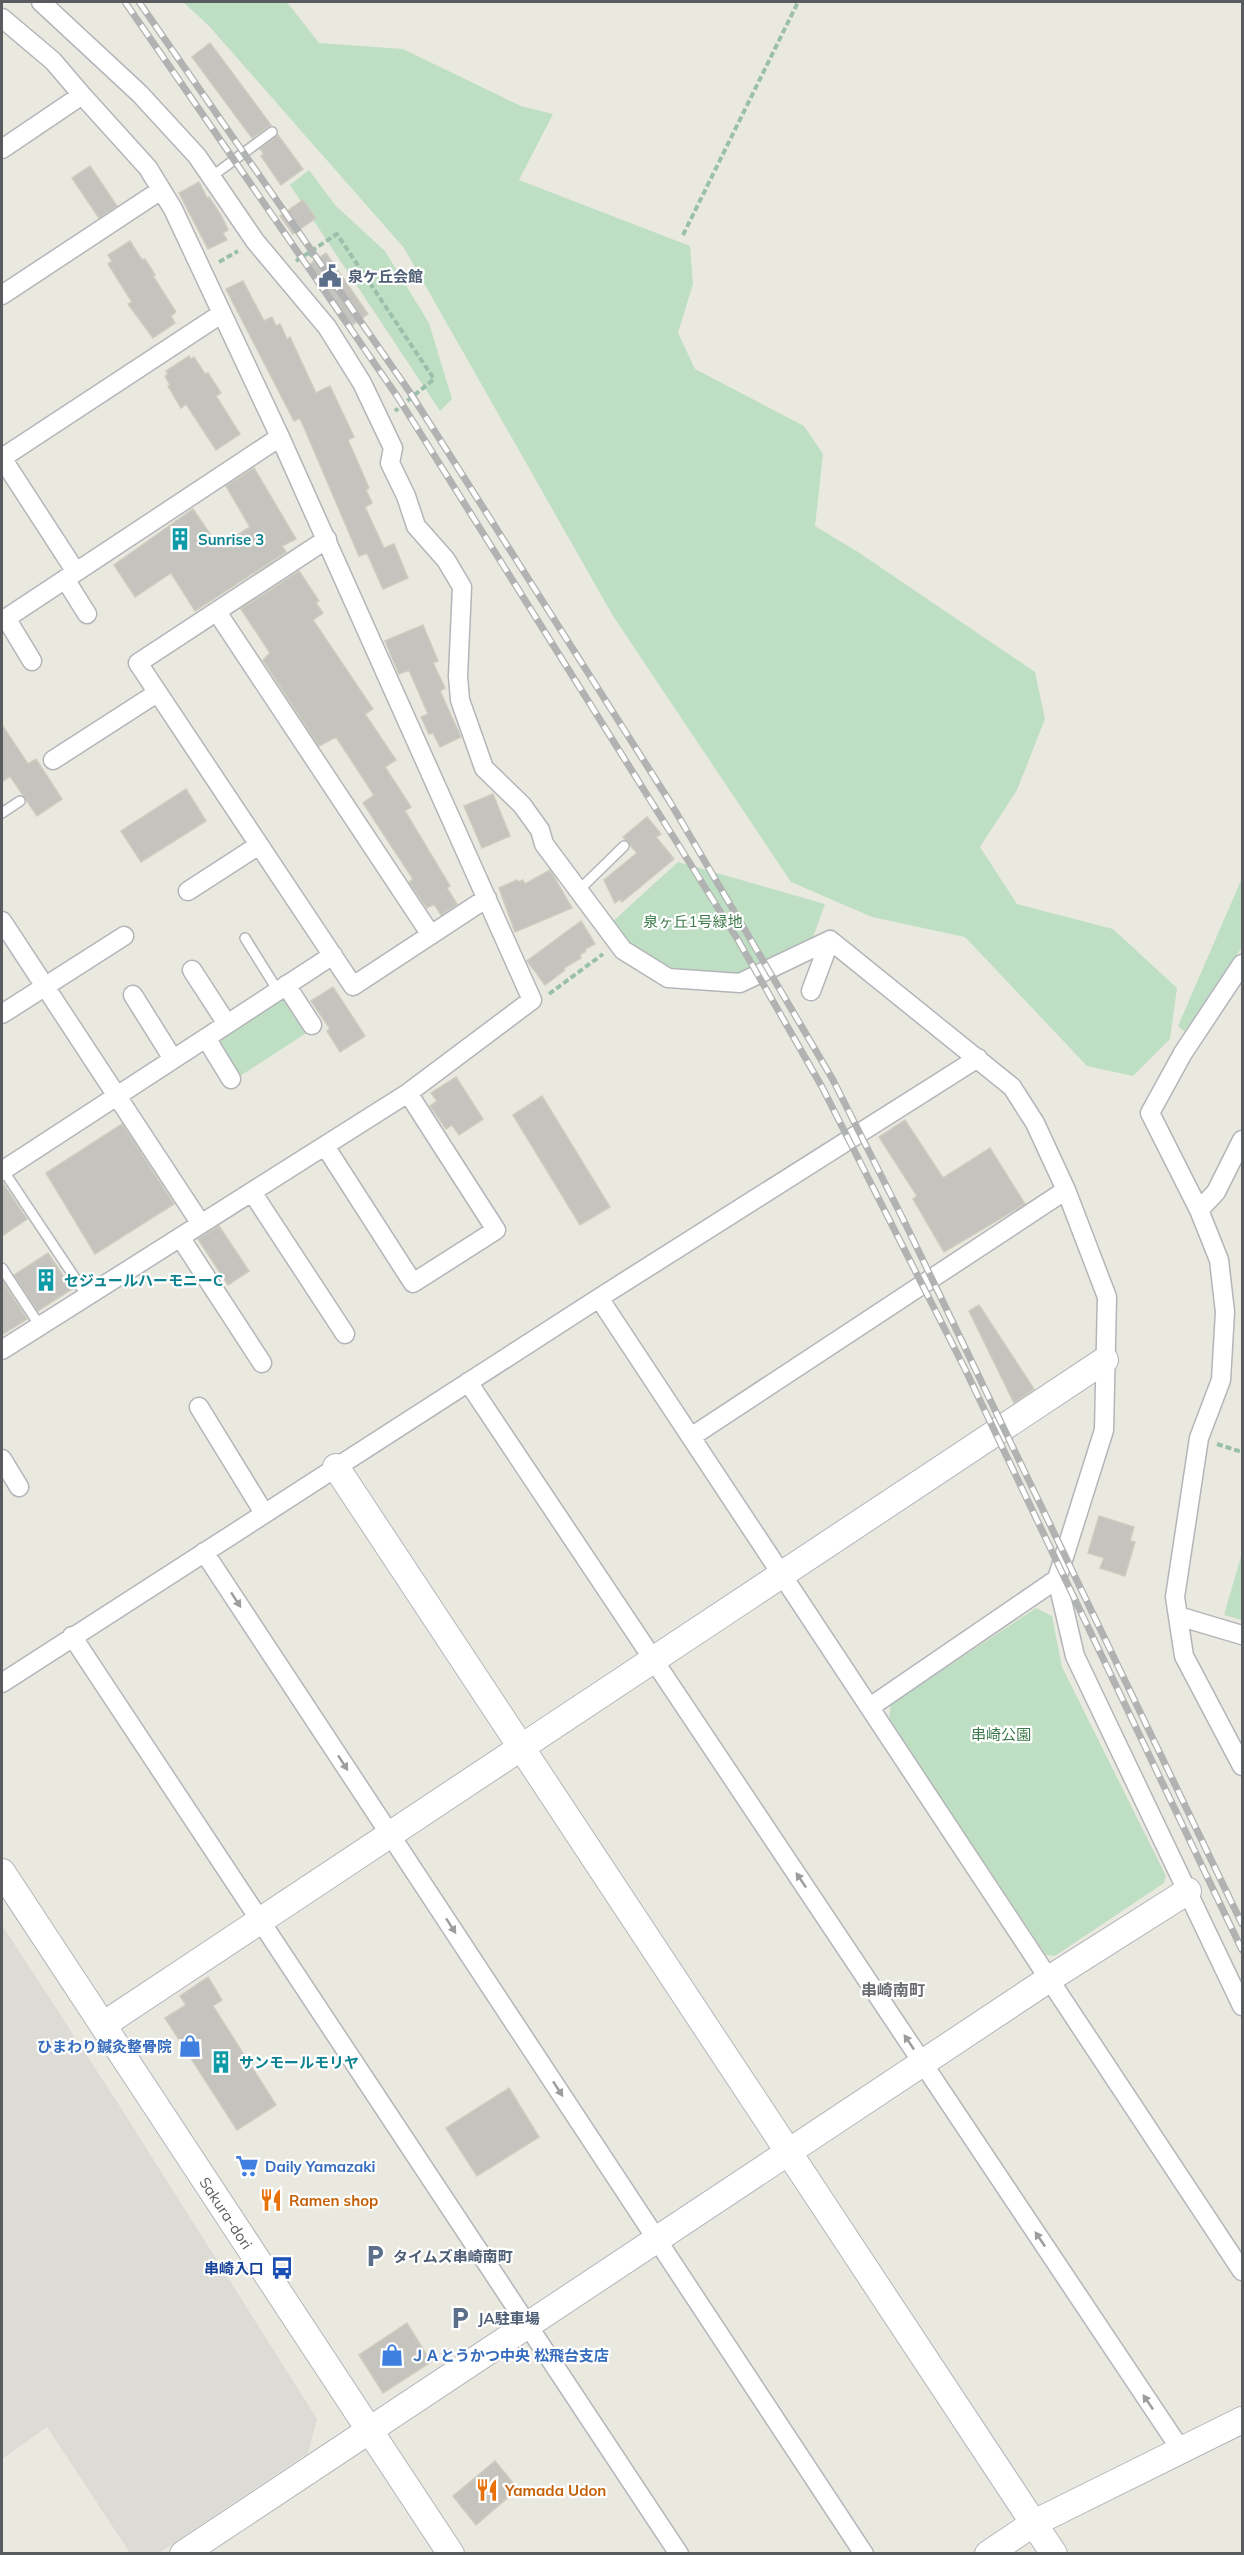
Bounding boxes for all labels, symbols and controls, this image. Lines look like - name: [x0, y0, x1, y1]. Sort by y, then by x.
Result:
- public building icon: 泉ケ丘会館: [317, 263, 343, 289]
- place label: 泉ケ丘会館: [348, 267, 423, 286]
- building icon: Sunrise 3: [167, 526, 193, 552]
- place label: Sunrise 3: [198, 530, 264, 549]
- park label: 泉ヶ丘1号緑地: [643, 912, 743, 931]
- building icon: セジュールハーモニーC: [33, 1267, 59, 1293]
- place label: セジュールハーモニーC: [64, 1271, 223, 1290]
- one-way arrow: [230, 1592, 242, 1608]
- park label: 串崎公園: [971, 1725, 1031, 1744]
- one-way arrow: [338, 1755, 349, 1771]
- one-way arrow: [795, 1871, 806, 1888]
- one-way arrow: [445, 1918, 456, 1934]
- district label: 串崎南町: [861, 1980, 925, 2000]
- shop icon: ひまわり鍼灸整骨院: [177, 2033, 203, 2059]
- one-way arrow: [903, 2034, 915, 2050]
- place label: ひまわり鍼灸整骨院: [37, 2037, 172, 2056]
- building icon: サンモールモリヤ: [208, 2049, 234, 2075]
- place label: サンモールモリヤ: [239, 2053, 359, 2072]
- one-way arrow: [552, 2081, 563, 2097]
- supermarket icon: Daily Yamazaki: [234, 2153, 260, 2179]
- place label: Daily Yamazaki: [265, 2157, 375, 2176]
- street label: Sakura-dori: [196, 2173, 257, 2252]
- restaurant icon: Ramen shop: [258, 2187, 284, 2213]
- place label: Ramen shop: [289, 2191, 378, 2210]
- one-way arrow: [1035, 2231, 1046, 2247]
- parking icon: タイムズ串崎南町: [362, 2243, 388, 2269]
- place label: タイムズ串崎南町: [393, 2247, 513, 2266]
- bus stop icon: 串崎入口: [269, 2255, 295, 2281]
- place label: 串崎入口: [204, 2259, 264, 2278]
- parking icon: JA駐車場: [447, 2305, 473, 2331]
- place label: JA駐車場: [478, 2309, 540, 2328]
- shop icon: ＪＡとうかつ中央 松飛台支店: [379, 2342, 405, 2368]
- place label: ＪＡとうかつ中央 松飛台支店: [410, 2346, 609, 2365]
- one-way arrow: [1142, 2394, 1154, 2410]
- restaurant icon: Yamada Udon: [474, 2477, 500, 2503]
- place label: Yamada Udon: [504, 2481, 606, 2500]

